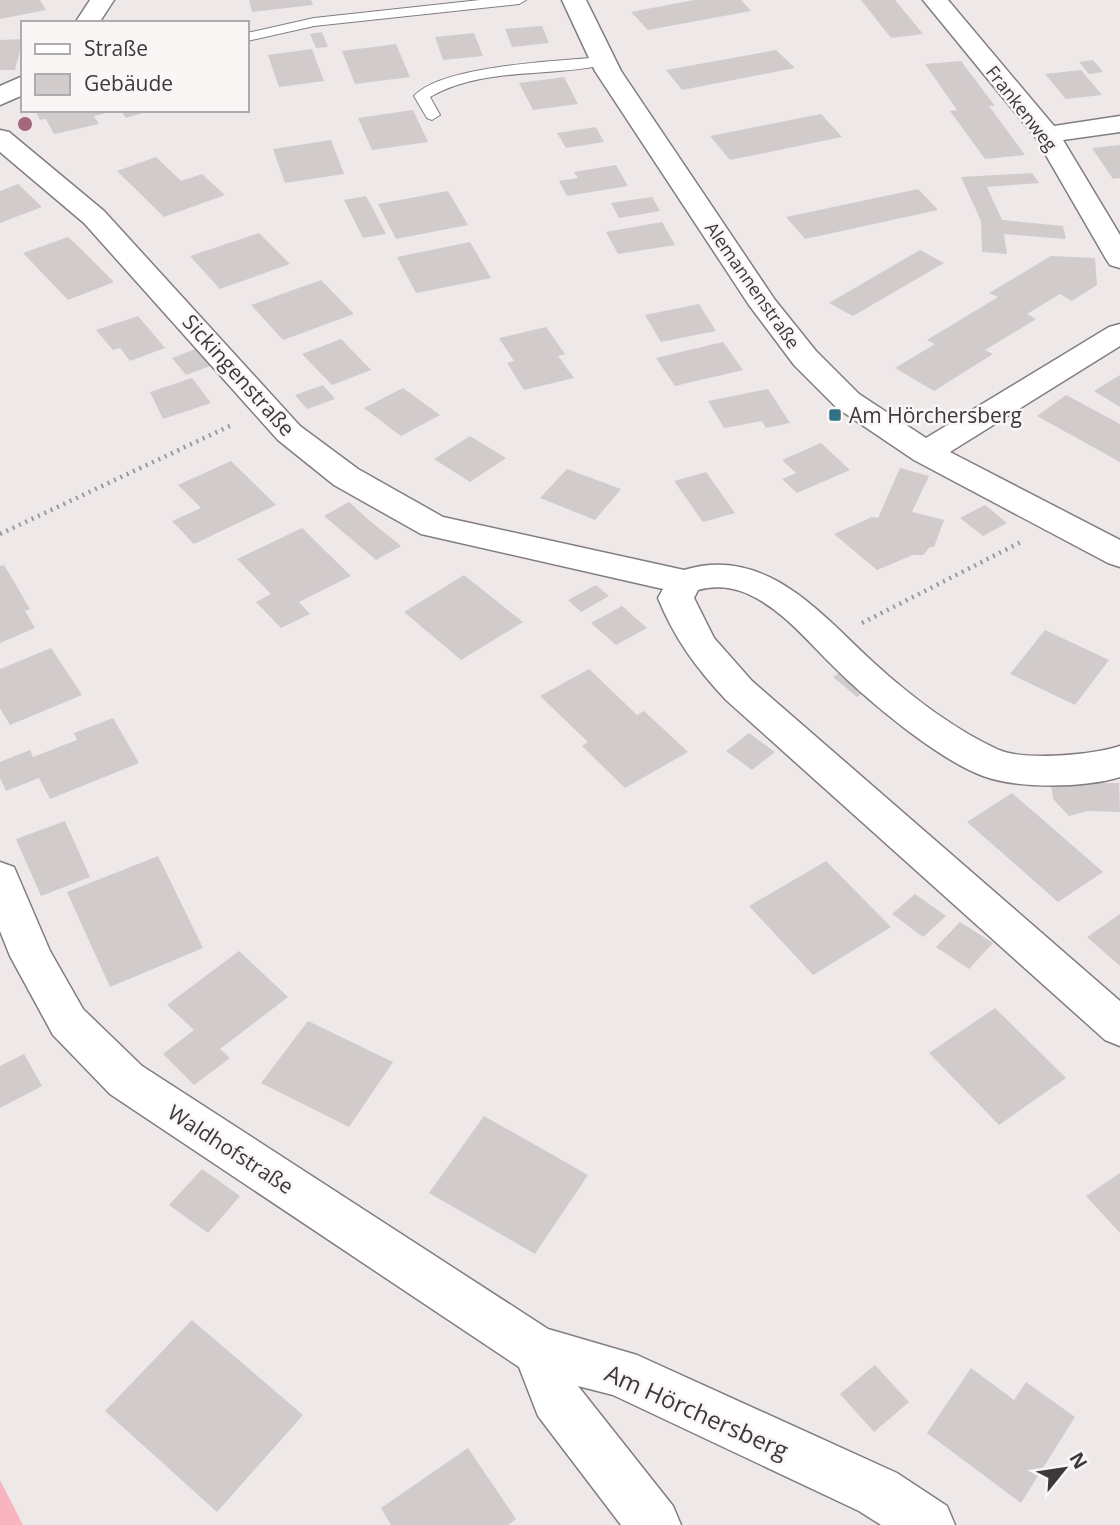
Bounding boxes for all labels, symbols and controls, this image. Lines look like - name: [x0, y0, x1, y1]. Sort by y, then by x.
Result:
- legend: [21, 21, 248, 112]
- text: Straße: [84, 34, 148, 62]
- street label: Frankenweg: [981, 60, 1063, 156]
- text: Gebäude: [84, 69, 173, 97]
- street label: Alemannenstraße: [700, 217, 806, 353]
- street label: Sickingenstraße: [177, 308, 301, 442]
- place label: Am Hörchersberg: [849, 401, 1022, 429]
- marker: Am Hörchersberg: [827, 407, 843, 423]
- street label: Waldhofstraße: [163, 1098, 299, 1200]
- street label: Am Hörchersberg: [600, 1356, 794, 1466]
- north arrow: [1029, 1434, 1099, 1504]
- text: N: [1064, 1447, 1094, 1474]

